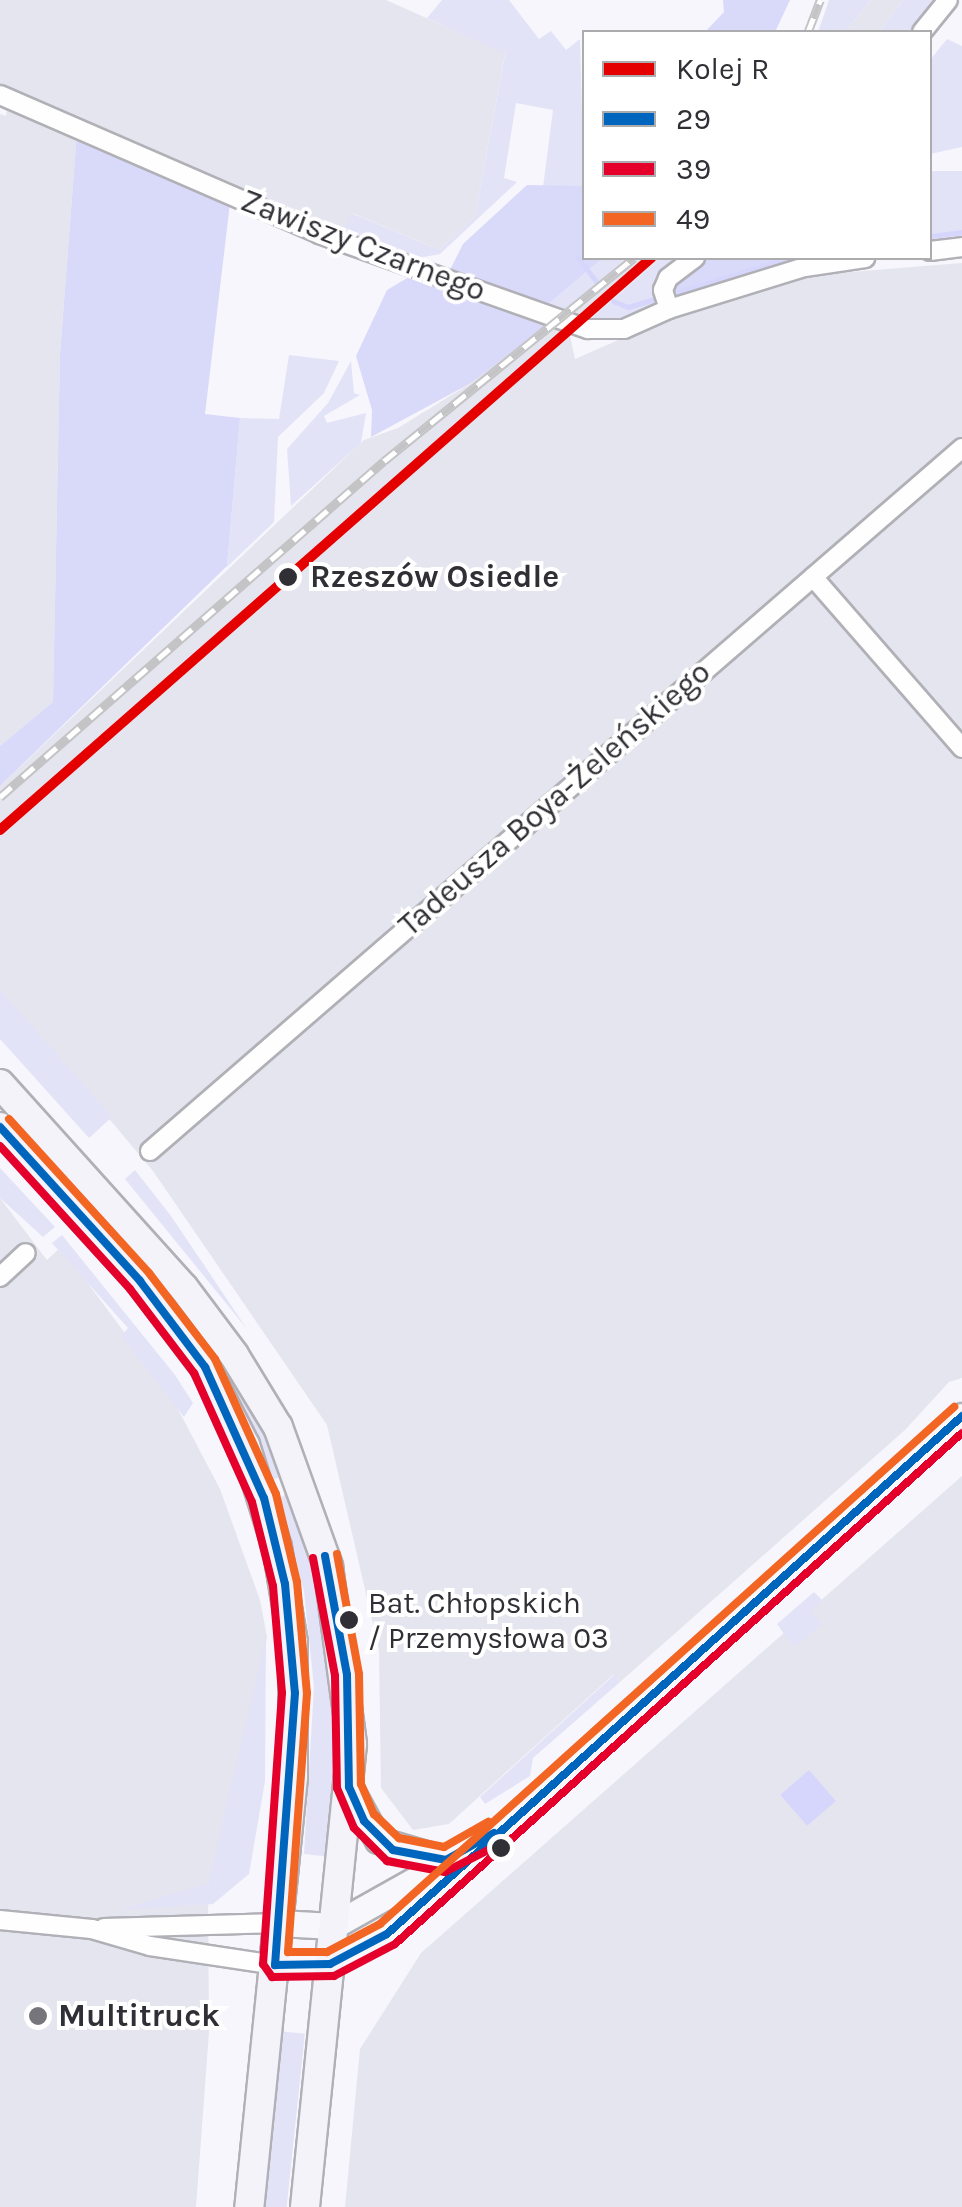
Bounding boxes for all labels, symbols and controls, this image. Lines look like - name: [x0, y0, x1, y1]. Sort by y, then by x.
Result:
- legend: [582, 30, 932, 260]
- text: Kolej R: [676, 51, 769, 87]
- text: 29: [676, 101, 711, 137]
- text: 39: [676, 151, 711, 187]
- street label: Zawiszy Czarnego: [235, 182, 491, 310]
- text: 49: [676, 201, 710, 237]
- place label: Rzeszów Osiedle: [310, 558, 559, 596]
- marker: Rzeszów Osiedle: [275, 564, 301, 590]
- street label: Tadeusza Boya-Żeleńskiego: [391, 653, 719, 945]
- place label: Bat. Chłopskich / Przemysłowa 03: [368, 1585, 609, 1656]
- marker: Bat. Chłopskich / Przemysłowa 03: [339, 1610, 359, 1630]
- unlabelled marker: [491, 1838, 511, 1858]
- place label: Multitruck: [58, 1997, 220, 2035]
- marker: Multitruck: [27, 2005, 49, 2027]

